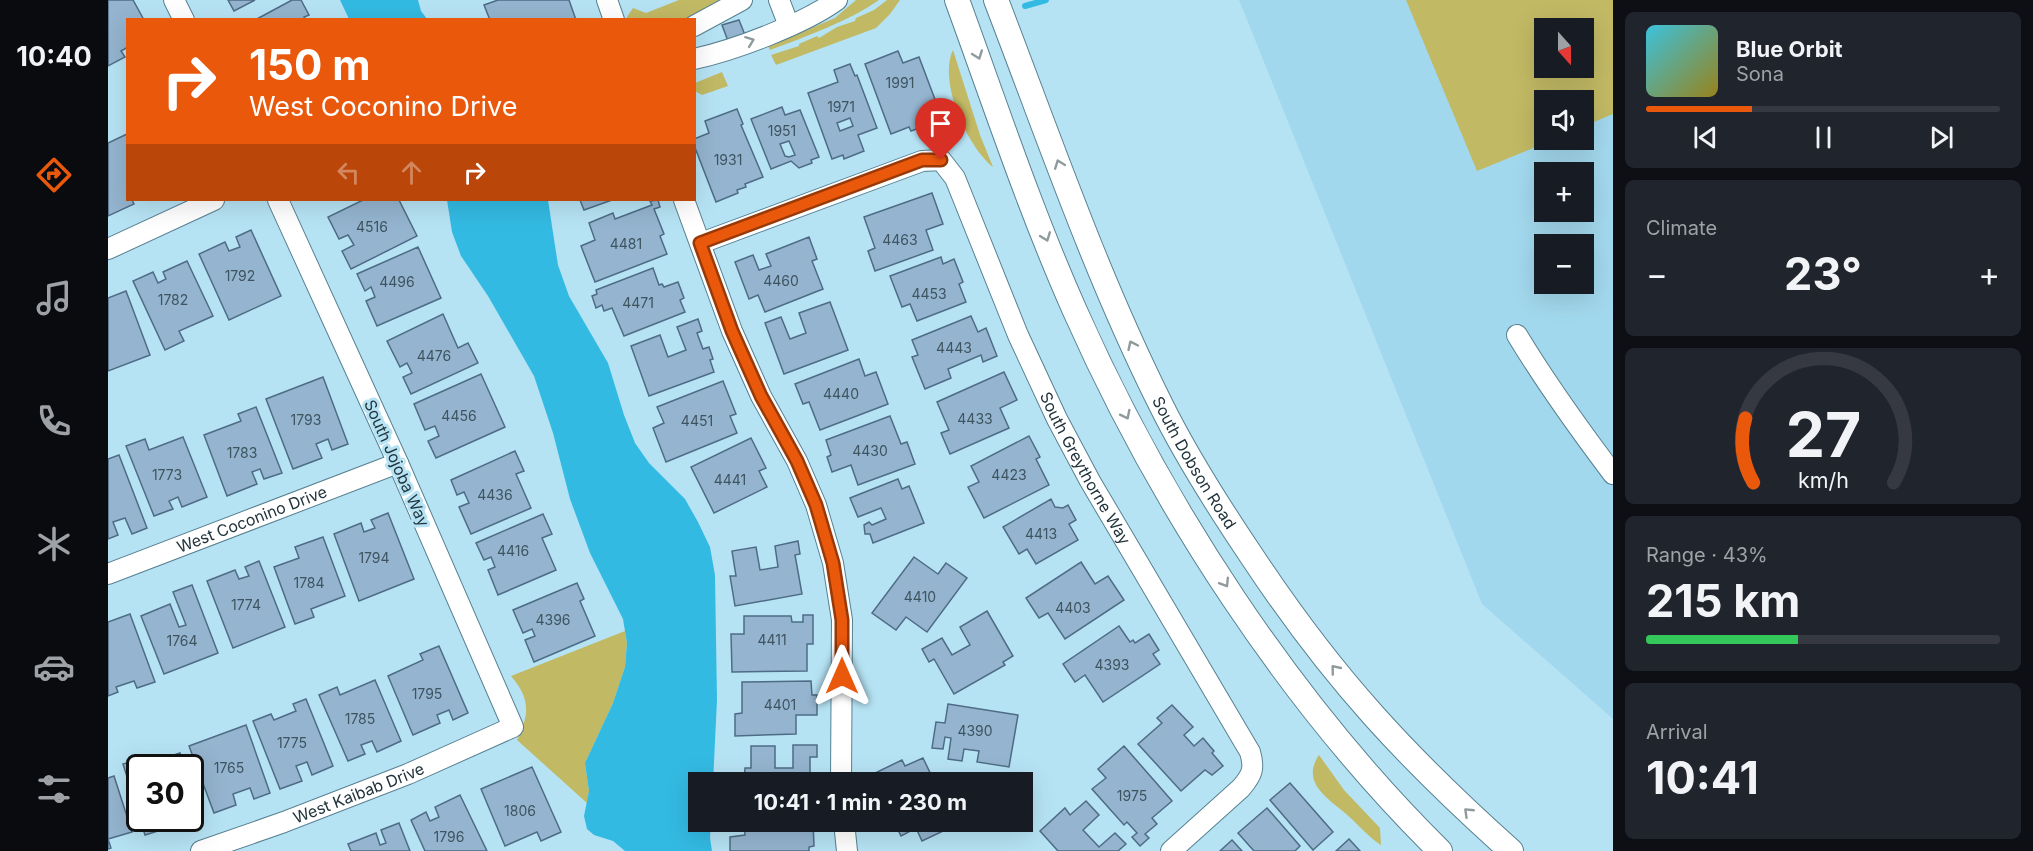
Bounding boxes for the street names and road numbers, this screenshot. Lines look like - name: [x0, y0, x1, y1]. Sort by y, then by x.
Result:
- street label: South Greythorne Way: [1036, 389, 1135, 548]
- street label: South Dobson Road: [1148, 393, 1241, 533]
- street label: South Jojoba Way: [360, 396, 434, 530]
- street label: West Coconino Drive: [174, 481, 330, 557]
- street label: West Kaibab Drive: [290, 758, 427, 828]

